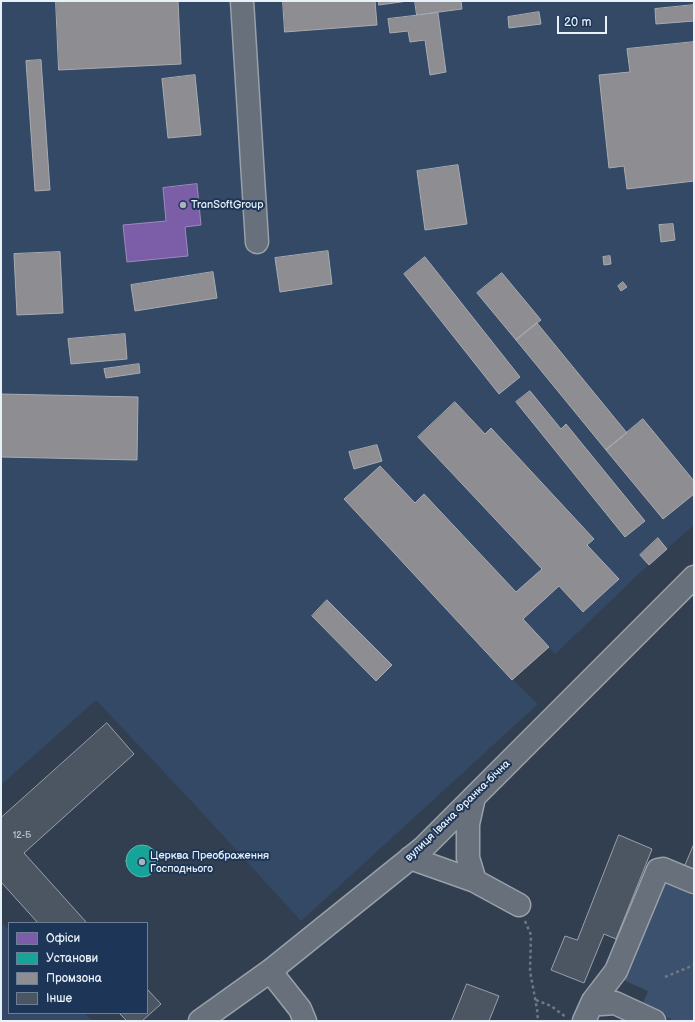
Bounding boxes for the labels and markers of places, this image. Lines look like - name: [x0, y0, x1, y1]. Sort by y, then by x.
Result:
- place label: TranSoftGroup: [191, 198, 264, 212]
- marker: TranSoftGroup: [178, 200, 188, 210]
- place label: Церква Преображення Господнього: [150, 849, 269, 875]
- marker: Церква Преображення Господнього: [137, 857, 147, 867]

